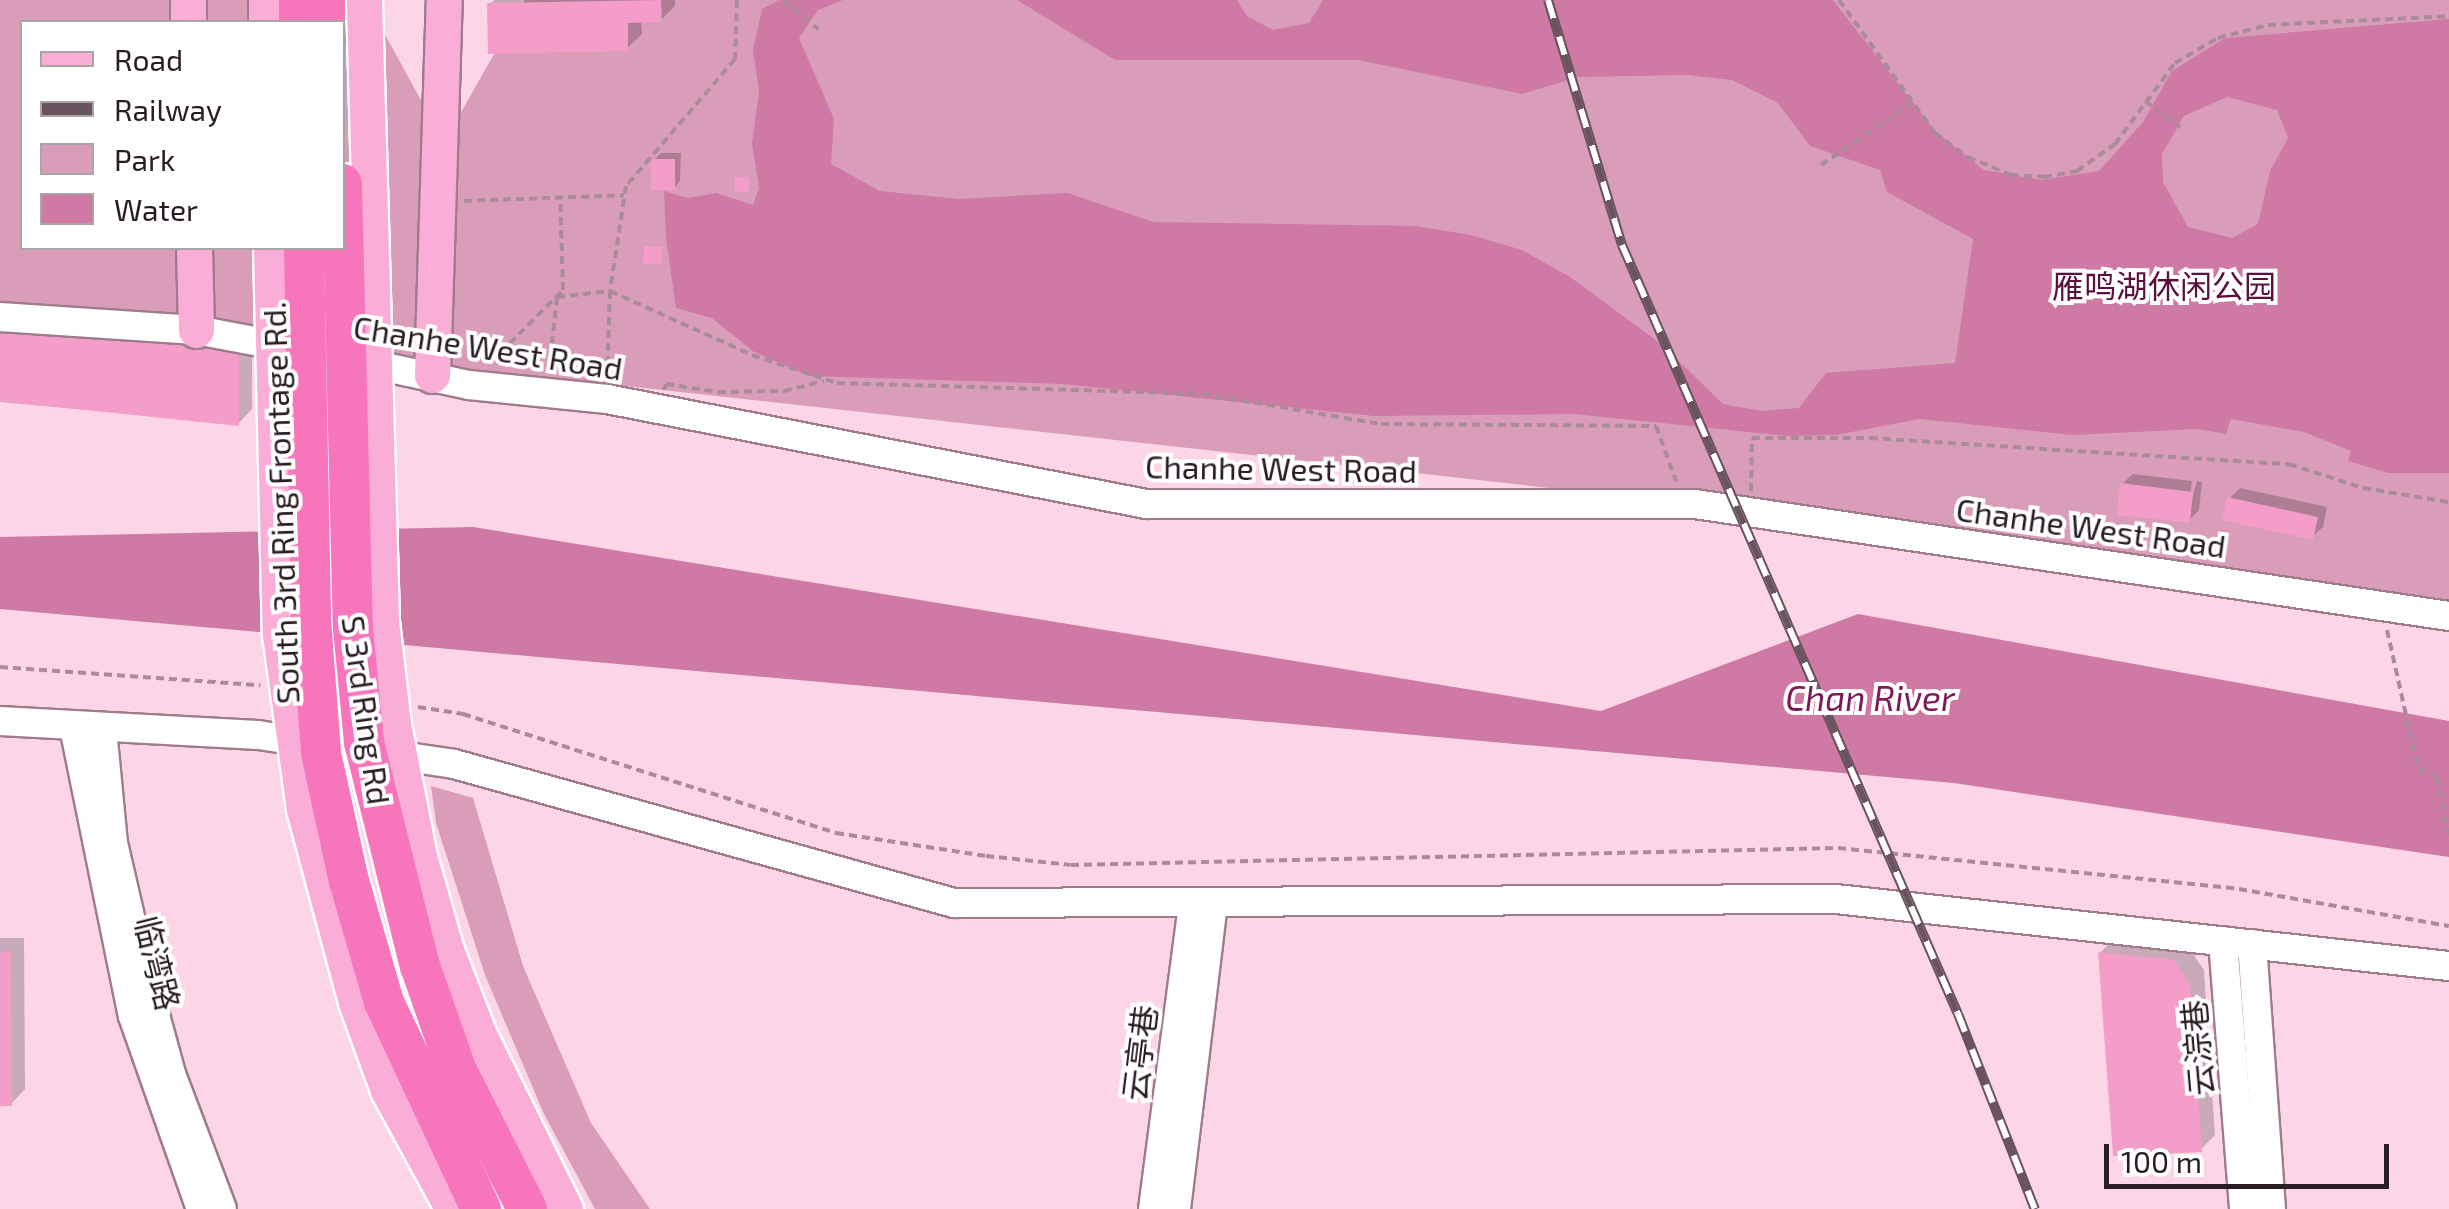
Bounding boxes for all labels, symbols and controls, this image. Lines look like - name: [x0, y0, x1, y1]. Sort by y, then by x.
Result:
- legend: [20, 20, 345, 250]
- text: Road: [114, 41, 183, 77]
- text: Railway: [114, 91, 222, 127]
- text: Park: [114, 141, 175, 177]
- text: Water: [114, 191, 198, 227]
- park label: 雁鸣湖休闲公园: [2052, 266, 2276, 304]
- street label: South 3rd Ring Frontage Rd.: [254, 301, 306, 705]
- street label: Chanhe West Road: [351, 307, 625, 387]
- street label: Chanhe West Road: [1145, 446, 1417, 490]
- street label: Chanhe West Road: [1954, 489, 2228, 565]
- street label: S 3rd Ring Rd: [335, 613, 399, 807]
- water label: Chan River: [1785, 676, 1955, 718]
- street label: 临湾路: [128, 912, 188, 1014]
- street label: 云淙巷: [2174, 999, 2220, 1097]
- street label: 云亭巷: [1114, 1003, 1164, 1103]
- scale bar: [2109, 1124, 2394, 1186]
- text: 100 m: [2121, 1143, 2202, 1179]

